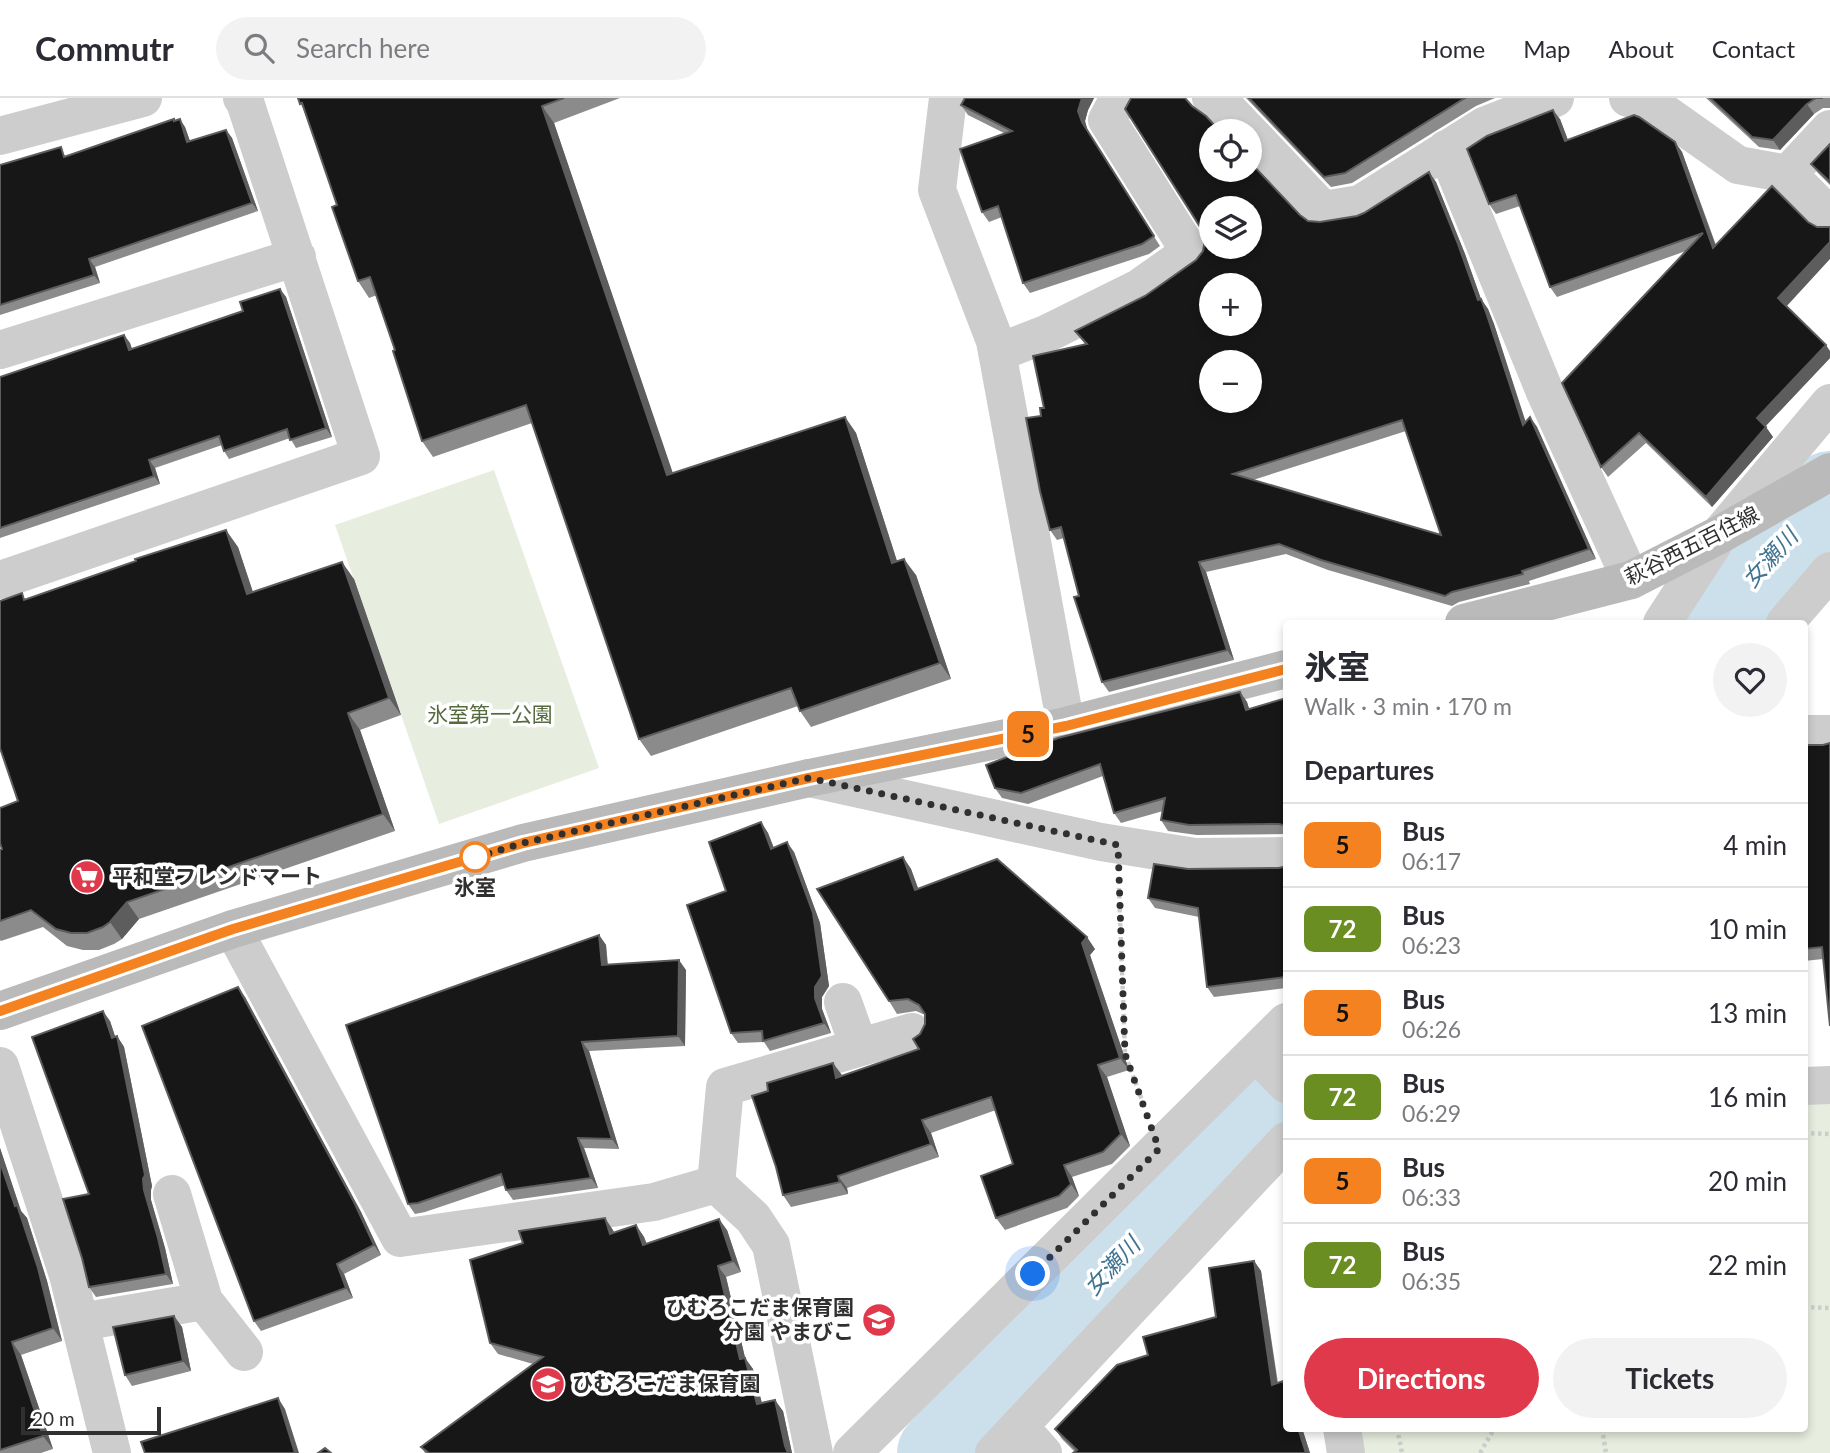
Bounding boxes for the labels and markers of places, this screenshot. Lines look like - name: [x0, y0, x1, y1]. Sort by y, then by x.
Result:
- marker: 氷室: [460, 842, 490, 872]
- supermarket icon: 平和堂フレンドマート: [68, 858, 106, 896]
- place label: 平和堂フレンドマート: [112, 863, 322, 888]
- place label: 氷室: [454, 874, 496, 899]
- place label: ひむろこだま保育園 分園 やまびこ: [665, 1294, 854, 1343]
- school or university icon: ひむろこだま保育園 分園 やまびこ: [860, 1301, 898, 1339]
- school or university icon: ひむろこだま保育園: [529, 1365, 567, 1403]
- place label: ひむろこだま保育園: [572, 1370, 761, 1395]

